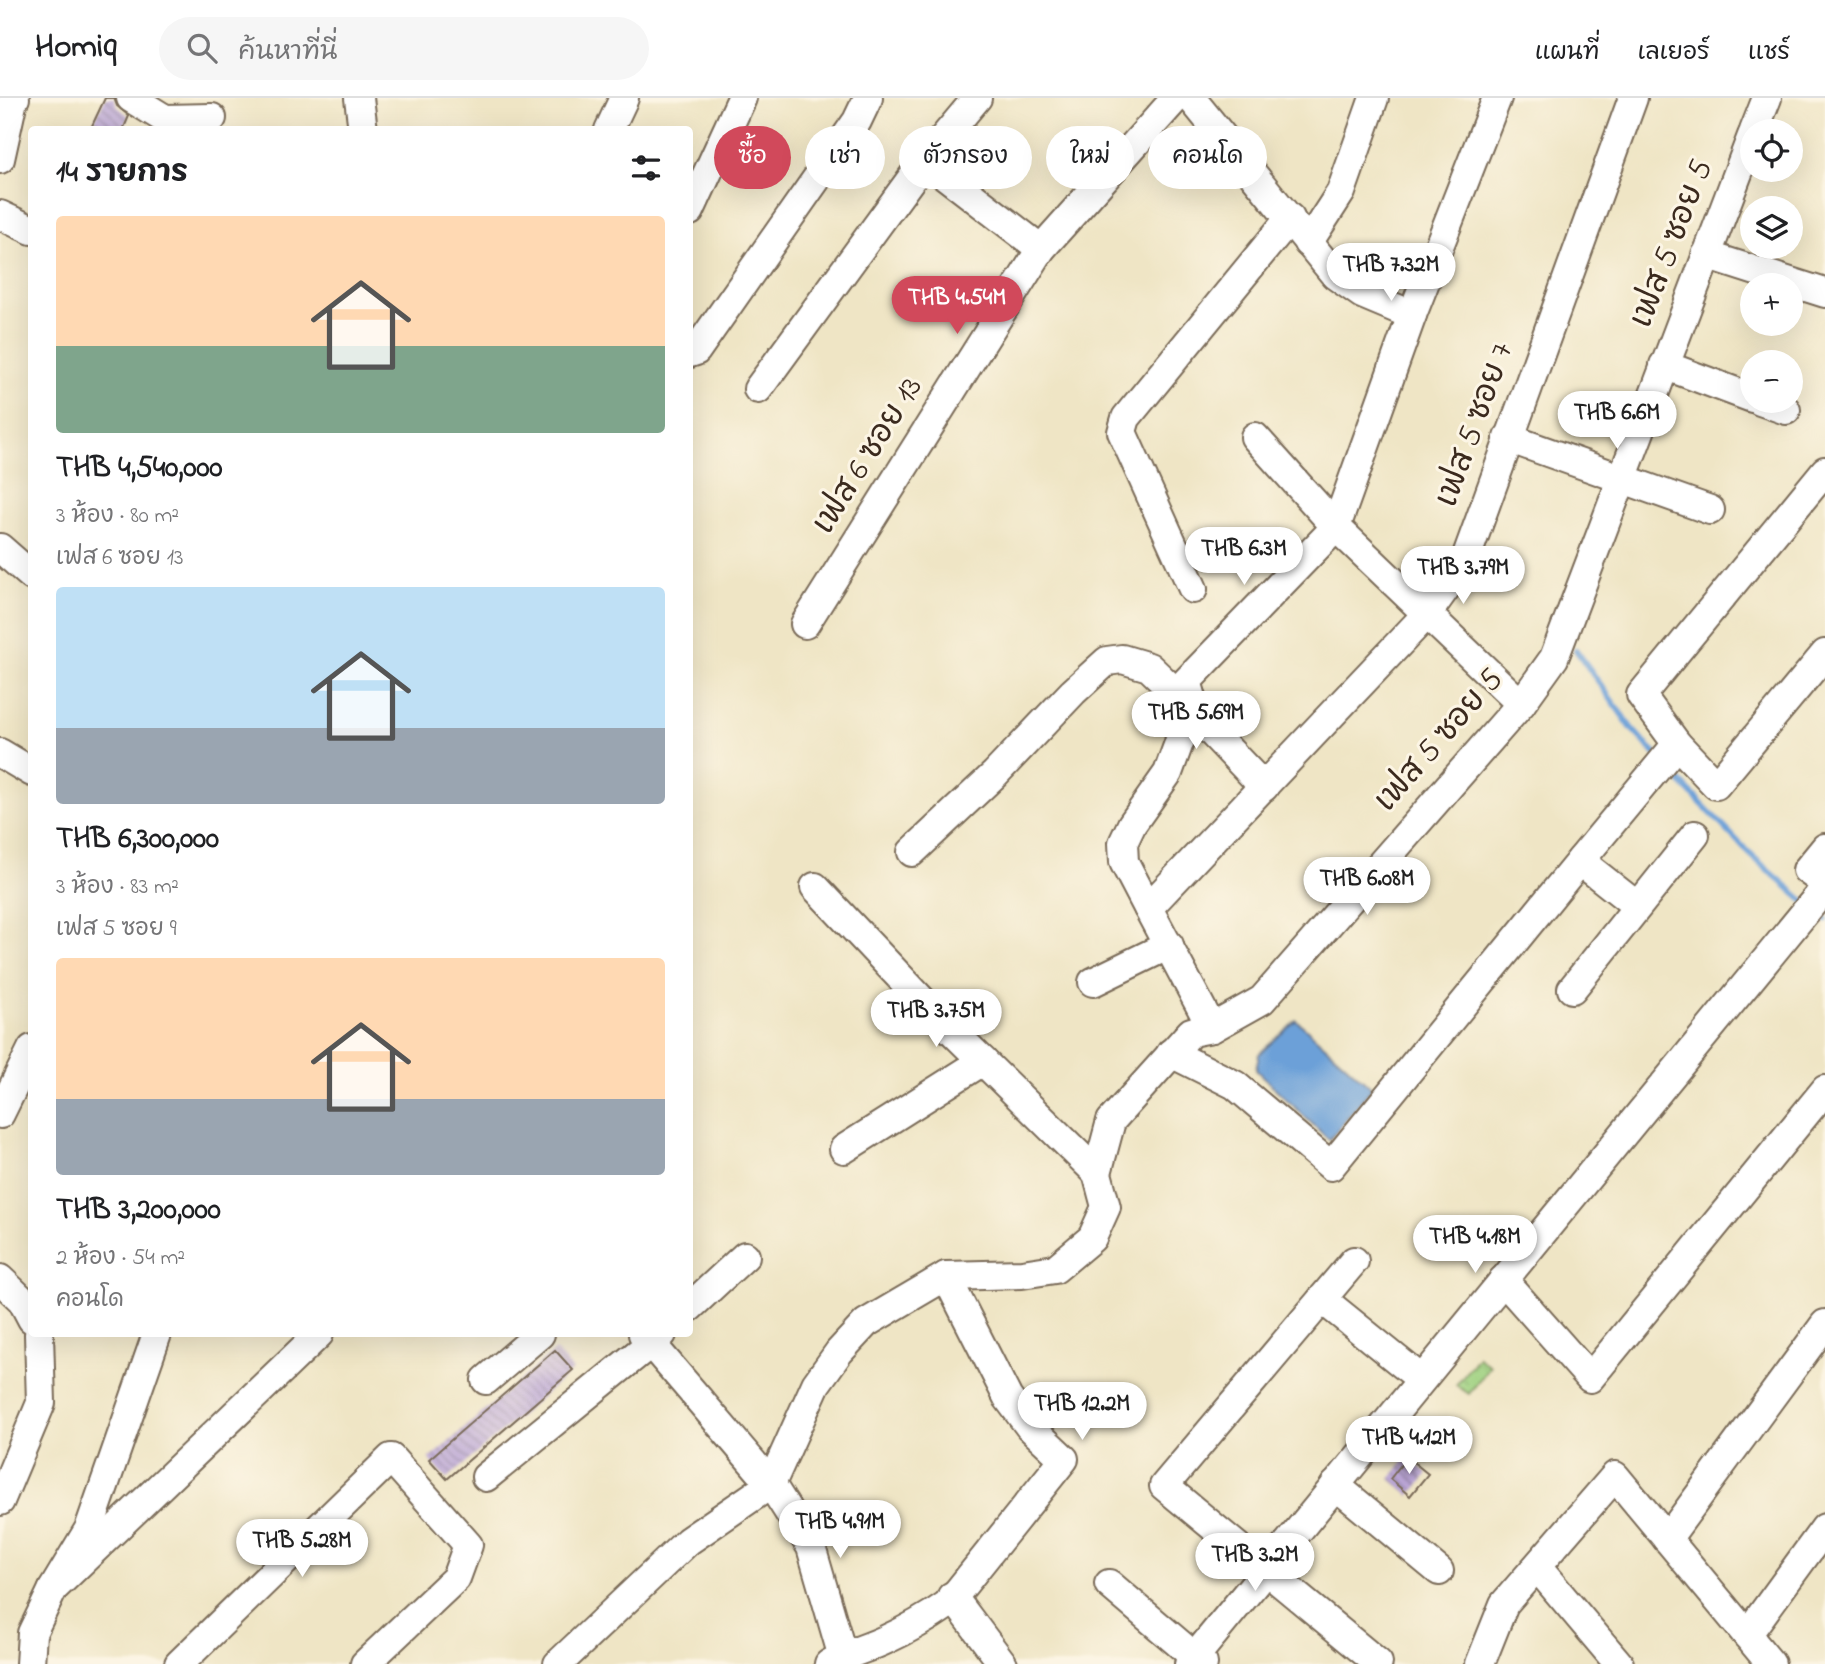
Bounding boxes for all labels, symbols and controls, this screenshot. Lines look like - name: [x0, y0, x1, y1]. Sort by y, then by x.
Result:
- search box: [159, 17, 649, 80]
- text: Homiq: [35, 24, 117, 72]
- icon: search: [183, 29, 221, 67]
- text: ค้นหาที่นี่: [239, 34, 337, 72]
- text: แผนที่: [1535, 36, 1600, 71]
- text: เลเยอร์: [1638, 36, 1710, 71]
- text: แชร์: [1748, 36, 1790, 71]
- map controls: [1740, 119, 1803, 413]
- button: locate: [1740, 119, 1803, 182]
- chip: ซื้อ: [714, 126, 791, 189]
- chip: เช่า: [805, 126, 885, 189]
- chip: ตัวกรอง: [899, 126, 1032, 189]
- chip: ใหม่: [1046, 126, 1134, 189]
- chip: คอนโด: [1148, 126, 1267, 189]
- icon: filters: [627, 149, 665, 187]
- text: 14 รายการ: [56, 152, 188, 196]
- street label: เฟส 5 ซอย 5: [1619, 153, 1727, 335]
- button: layers: [1740, 196, 1803, 259]
- pin: THB 7.32M: [1311, 244, 1471, 303]
- text: THB 7.32M: [1343, 249, 1439, 282]
- icon: home: [298, 262, 424, 388]
- button: +: [1740, 273, 1803, 336]
- pin: THB 4.54M: [877, 276, 1037, 336]
- text: THB 4.54M: [908, 282, 1006, 315]
- street label: เฟส 5 ซอย 7: [1425, 336, 1527, 514]
- button: −: [1740, 350, 1803, 413]
- street label: เฟส 6 ซอย 13: [802, 368, 936, 544]
- pin: THB 6.6M: [1545, 392, 1689, 451]
- text: THB 6.6M: [1574, 397, 1660, 430]
- text: THB 4,540,000: [56, 447, 222, 491]
- text: 3 ห้อง · 80 m²: [56, 500, 179, 533]
- pin: THB 6.3M: [1172, 528, 1316, 587]
- text: THB 6.3M: [1201, 533, 1287, 566]
- text: เฟส 6 ซอย 13: [56, 542, 184, 575]
- pin: THB 3.79M: [1383, 546, 1543, 606]
- text: THB 3.79M: [1417, 552, 1509, 585]
- icon: home: [298, 633, 424, 759]
- street label: เฟส 5 ซอย 5: [1364, 659, 1516, 823]
- pin: THB 5.69M: [1116, 692, 1276, 751]
- text: THB 5.69M: [1148, 697, 1244, 730]
- text: THB 6,300,000: [56, 818, 219, 862]
- pin: THB 6.08M: [1287, 858, 1447, 917]
- text: THB 6.08M: [1319, 863, 1415, 896]
- text: 3 ห้อง · 83 m²: [56, 871, 179, 904]
- text: เฟส 5 ซอย 9: [56, 913, 177, 946]
- pin: THB 3.75M: [856, 990, 1016, 1049]
- text: THB 3.75M: [887, 995, 985, 1028]
- icon: home: [298, 1004, 424, 1130]
- text: THB 3,200,000: [56, 1189, 221, 1233]
- pin: THB 4.18M: [1395, 1216, 1555, 1275]
- text: THB 4.18M: [1429, 1221, 1521, 1254]
- text: 2 ห้อง · 54 m²: [56, 1242, 185, 1275]
- text: คอนโด: [56, 1284, 124, 1317]
- pin: THB 12.2M: [1002, 1382, 1162, 1442]
- text: THB 12.2M: [1034, 1388, 1130, 1421]
- pin: THB 4.12M: [1329, 1416, 1489, 1476]
- text: THB 4.12M: [1362, 1422, 1456, 1455]
- pin: THB 4.91M: [760, 1500, 920, 1560]
- text: THB 4.91M: [795, 1506, 885, 1539]
- pin: THB 5.28M: [222, 1520, 382, 1579]
- text: THB 5.28M: [252, 1525, 352, 1558]
- pin: THB 3.2M: [1183, 1534, 1327, 1593]
- text: THB 3.2M: [1211, 1539, 1299, 1572]

